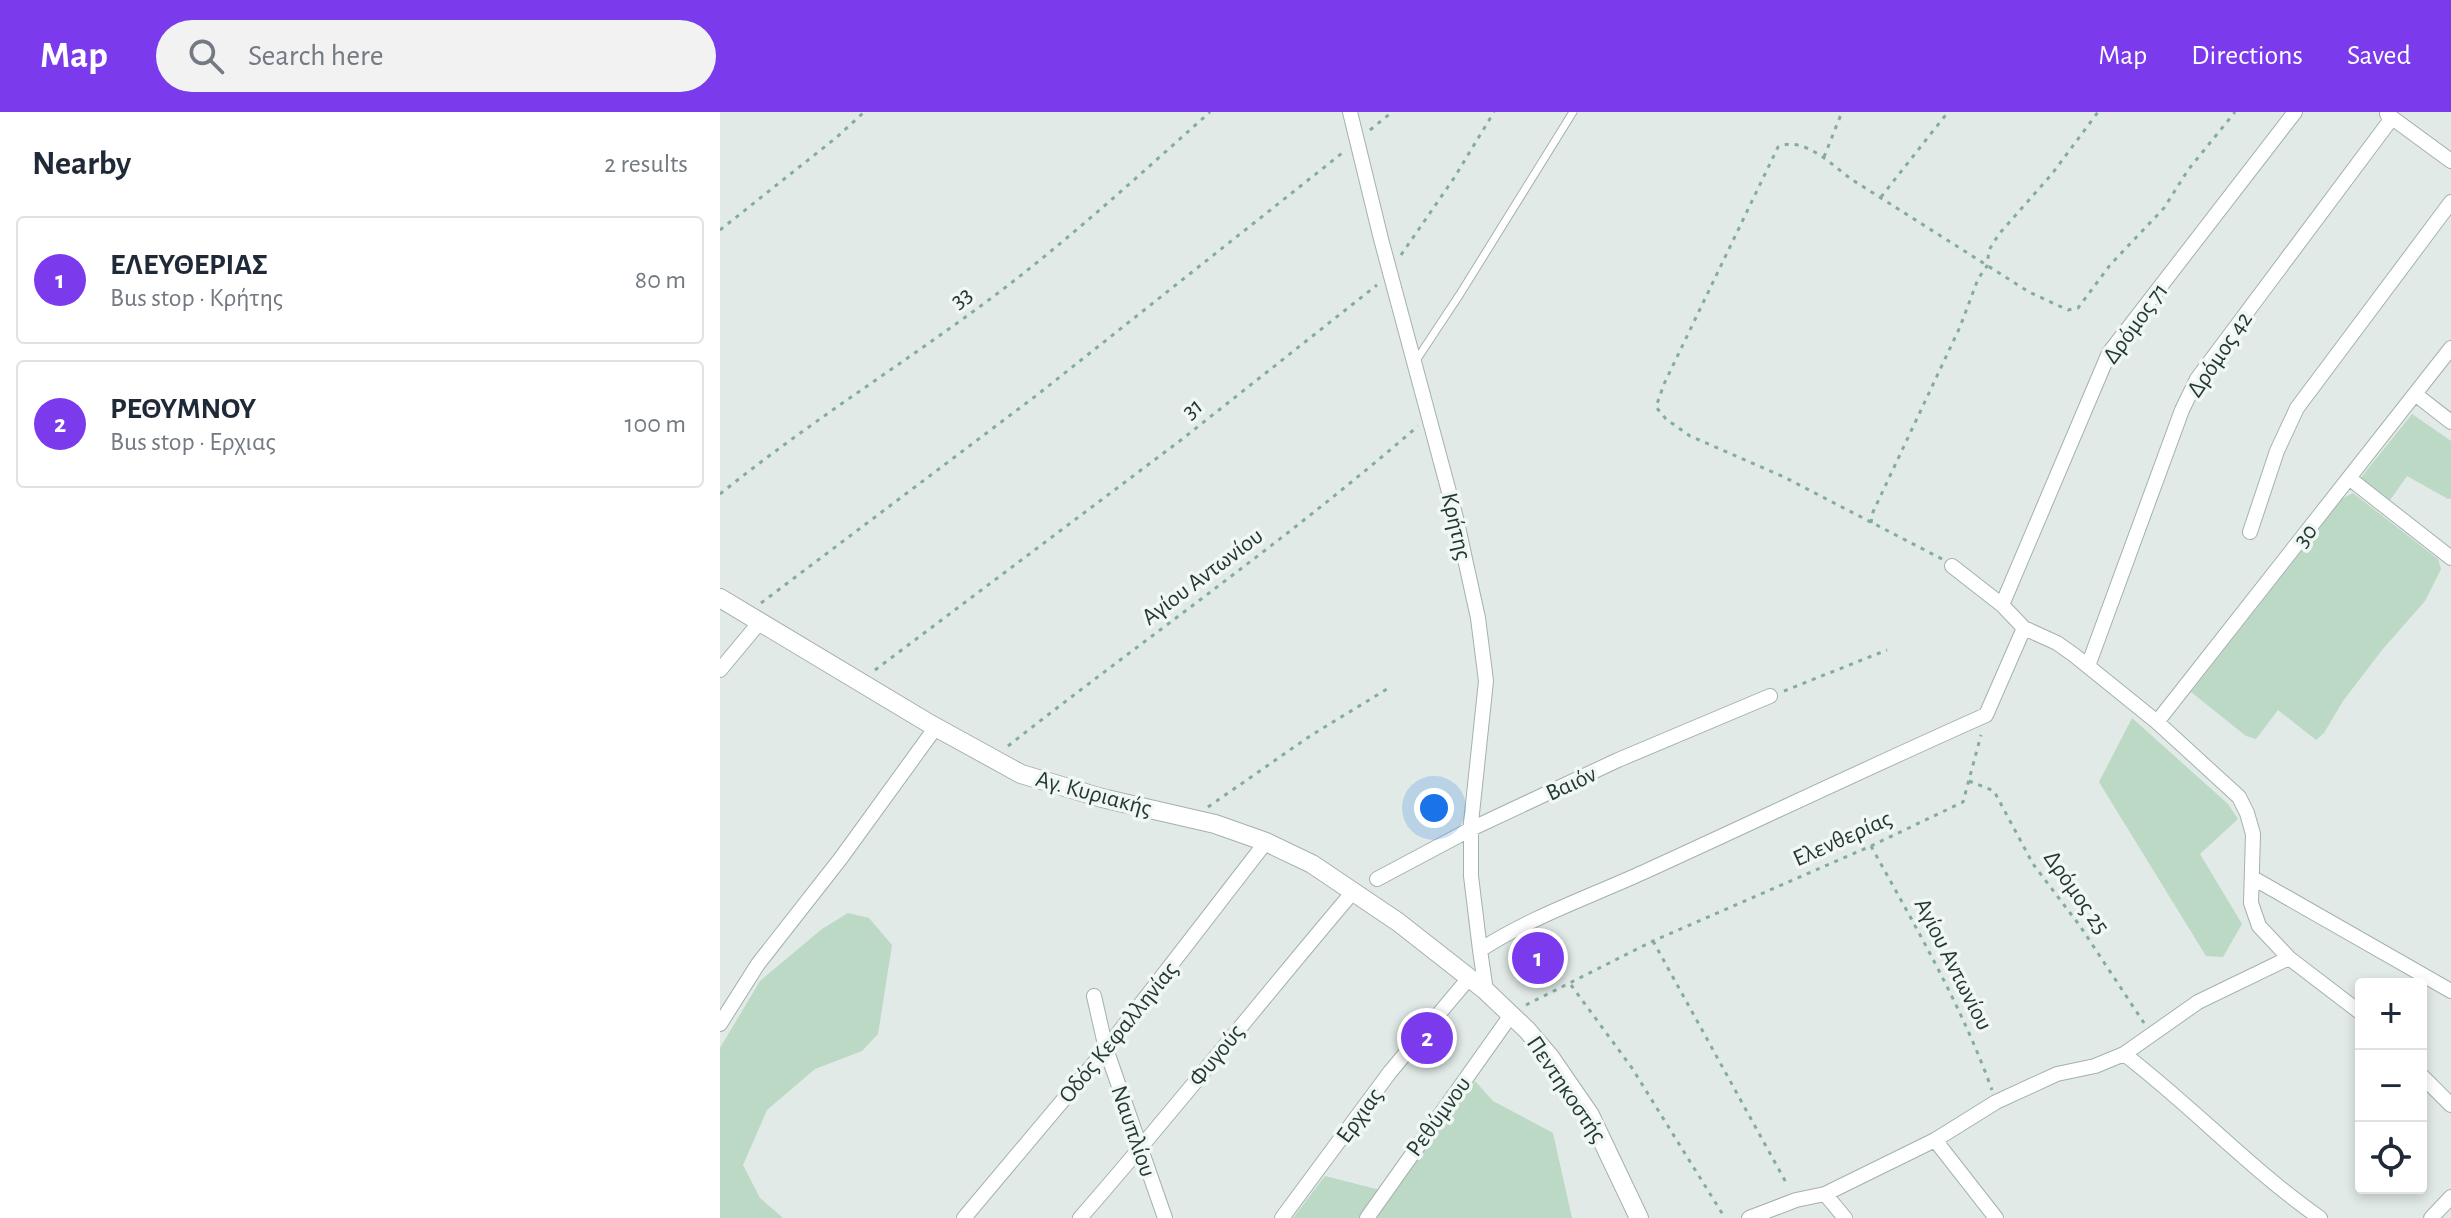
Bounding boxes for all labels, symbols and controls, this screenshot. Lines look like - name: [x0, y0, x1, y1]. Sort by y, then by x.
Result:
- search box: [156, 20, 716, 92]
- icon: search: [184, 34, 228, 78]
- text: Map: [40, 37, 108, 75]
- text: Search here: [248, 41, 384, 71]
- text: Map: [2098, 42, 2147, 70]
- text: Directions: [2191, 42, 2303, 70]
- text: Saved: [2347, 42, 2411, 70]
- text: Nearby: [32, 147, 131, 181]
- text: 2 results: [604, 151, 688, 177]
- text: ΕΛΕΥΘΕΡΙΑΣ: [110, 250, 268, 280]
- text: 1: [55, 267, 65, 293]
- text: 80 m: [635, 267, 686, 293]
- street label: Δρόμος 71: [2099, 279, 2173, 368]
- street label: 33: [947, 282, 977, 313]
- text: Bus stop · Κρήτης: [110, 285, 283, 311]
- street label: Δρόμος 42: [2183, 307, 2257, 402]
- text: ΡΕΘΥΜΝΟΥ: [110, 394, 256, 424]
- street label: 31: [1178, 394, 1207, 424]
- text: 2: [54, 411, 66, 437]
- text: 100 m: [625, 411, 686, 437]
- text: Bus stop · Ερχιας: [110, 429, 276, 455]
- street label: Κρήτης: [1437, 490, 1475, 562]
- street label: 30: [2289, 519, 2322, 552]
- street label: Αγίου Αντωνίου: [1138, 524, 1268, 630]
- street label: Βαιόν: [1543, 762, 1600, 806]
- street label: Αγ. Κυριακής: [1033, 767, 1154, 821]
- your location: [1414, 788, 1454, 828]
- street label: Ελενθερίας: [1790, 807, 1895, 871]
- street label: Δρόμος 25: [2039, 846, 2113, 939]
- street label: Αγίου Αντωνίου: [1910, 895, 1997, 1034]
- pin: 1: [1512, 928, 1564, 988]
- street label: Οδός Κεφαλληνίας: [1055, 958, 1183, 1108]
- map controls: [2355, 978, 2427, 1194]
- button: +: [2355, 978, 2427, 1050]
- pin: 2: [1401, 1008, 1453, 1068]
- street label: Φυγούς: [1185, 1020, 1249, 1091]
- street label: Πεντηκοστής: [1522, 1032, 1610, 1147]
- button: −: [2355, 1050, 2427, 1122]
- street label: Ρεθύμνου: [1402, 1072, 1476, 1161]
- street label: Ναυπλίου: [1106, 1083, 1160, 1180]
- street label: Ερχιας: [1332, 1084, 1388, 1148]
- button: locate: [2355, 1122, 2427, 1194]

